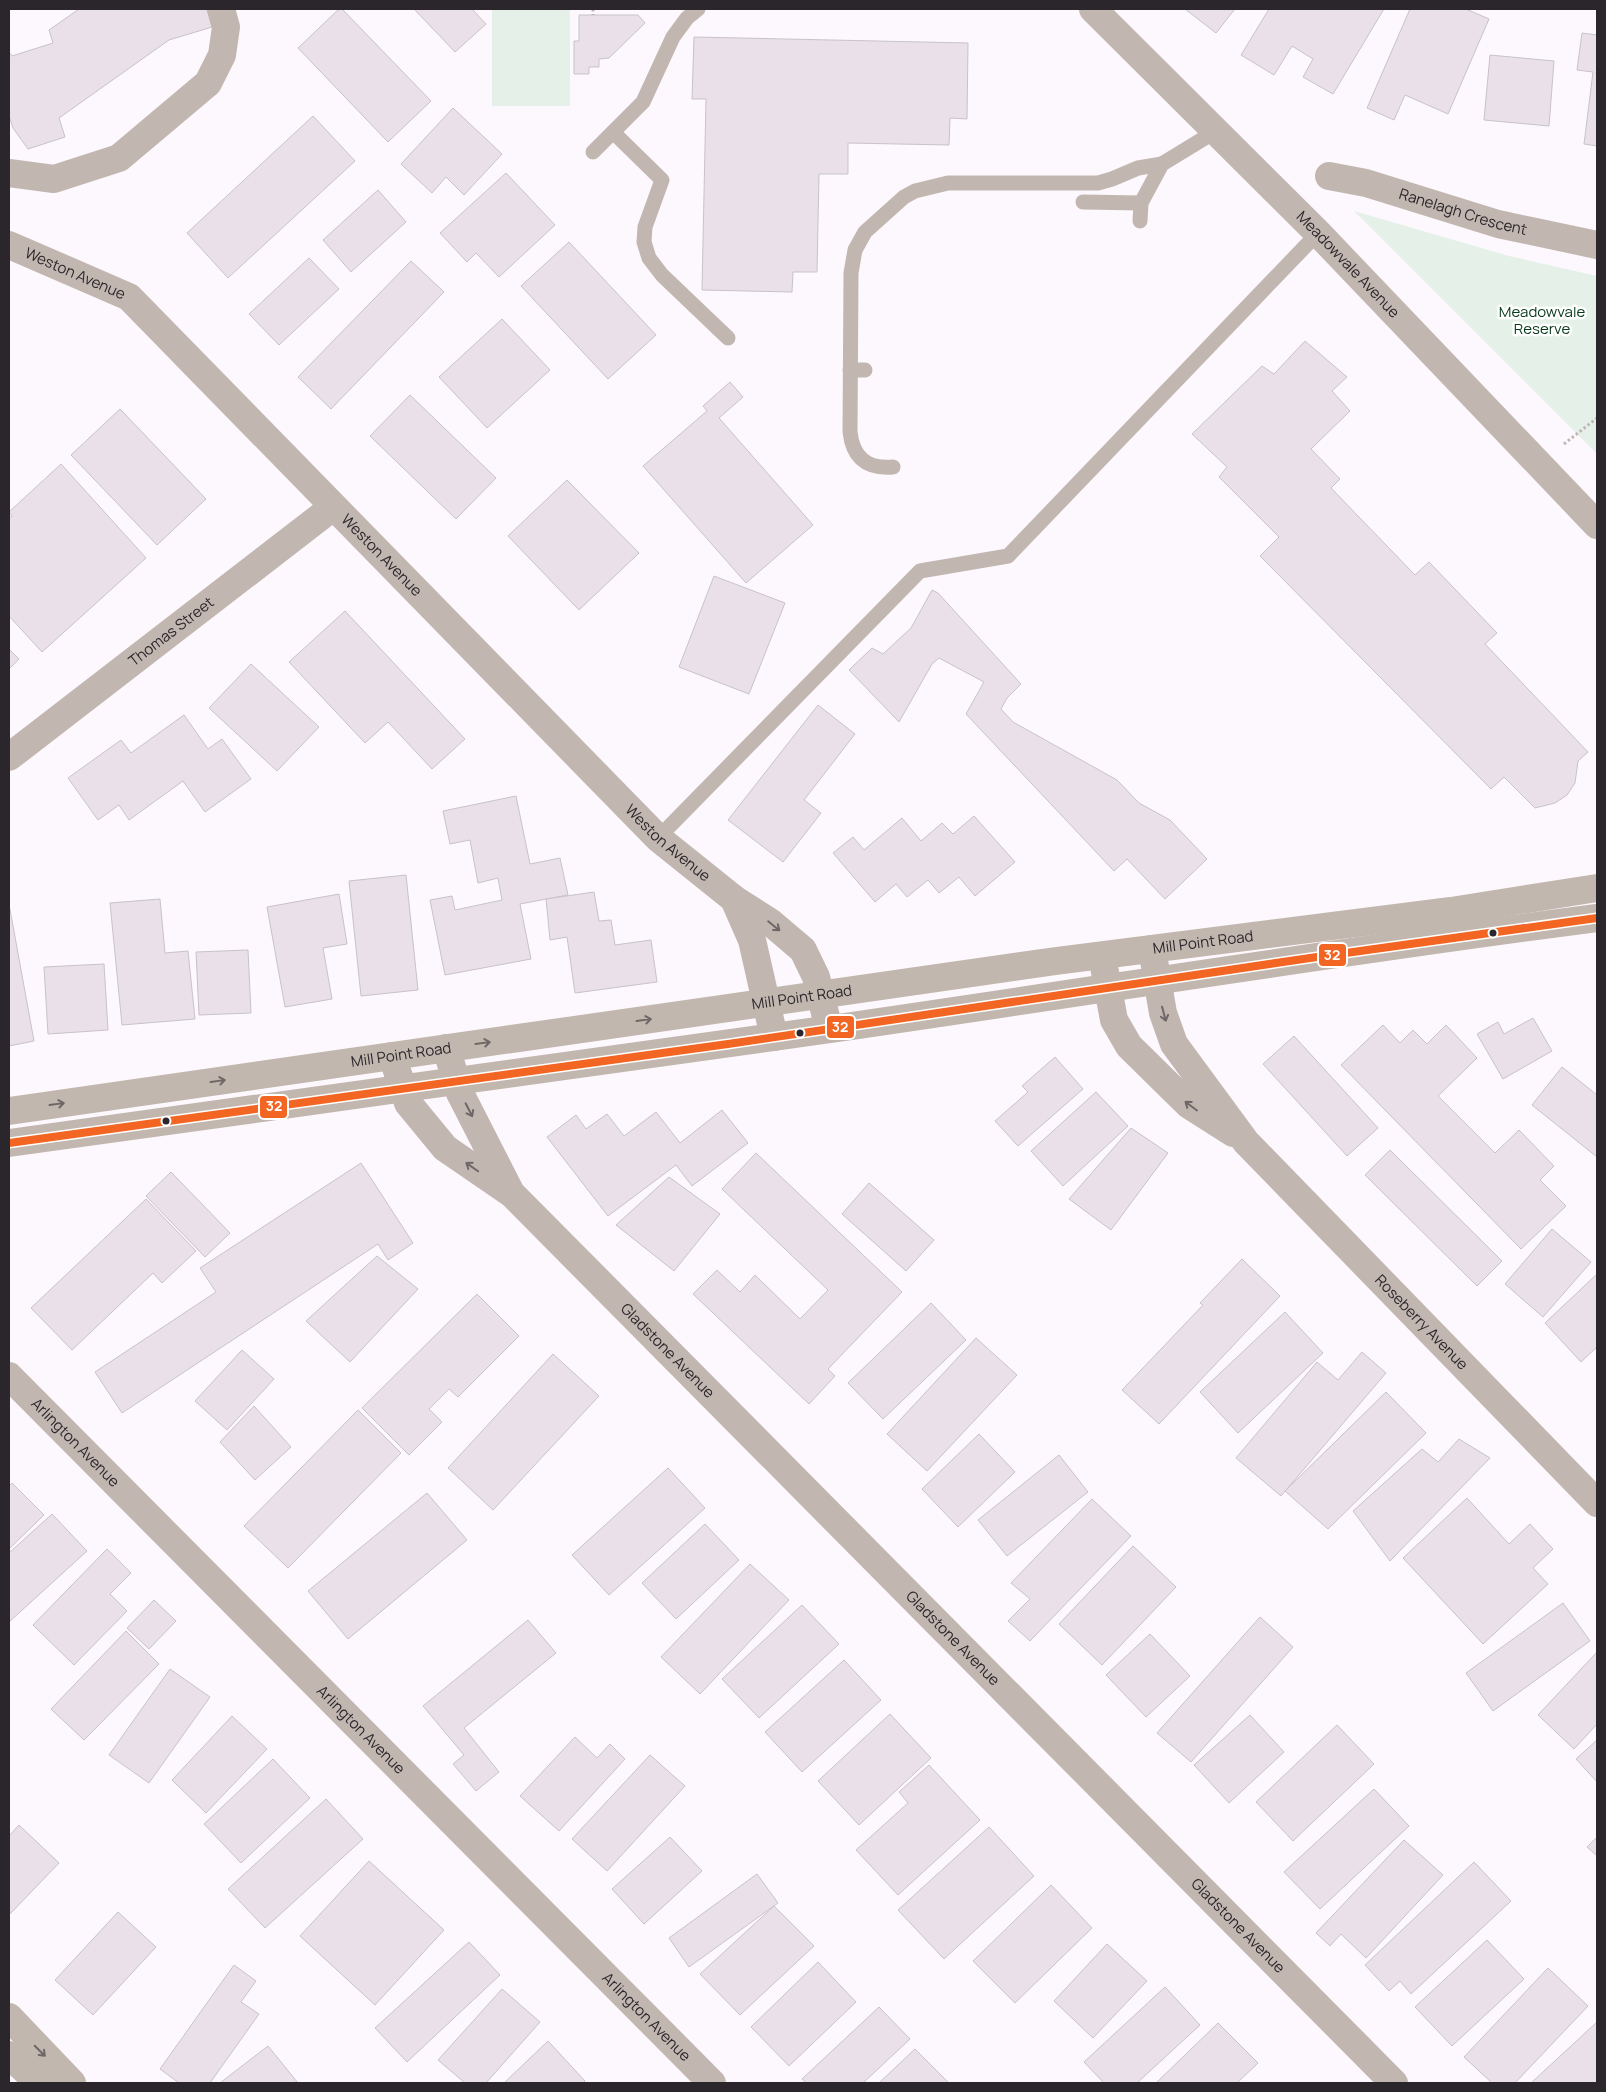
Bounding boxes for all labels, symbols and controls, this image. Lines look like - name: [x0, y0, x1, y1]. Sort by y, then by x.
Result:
- street label: Ranelagh Crescent: [1397, 183, 1529, 240]
- street label: Meadowvale Avenue: [1292, 206, 1405, 322]
- street label: Weston Avenue: [22, 242, 129, 304]
- park label: Meadowvale Reserve: [1499, 301, 1585, 339]
- street label: Weston Avenue: [337, 509, 427, 601]
- street label: Thomas Street: [124, 592, 218, 671]
- street label: Weston Avenue: [621, 799, 715, 886]
- one-way arrow: [767, 921, 780, 932]
- street label: Mill Point Road: [1152, 925, 1255, 959]
- unlabelled marker: [1488, 928, 1498, 938]
- line badge: 32: [1318, 943, 1347, 967]
- text: 32: [1324, 945, 1340, 964]
- street label: Mill Point Road: [750, 979, 853, 1014]
- one-way arrow: [1160, 1005, 1169, 1021]
- one-way arrow: [635, 1015, 651, 1025]
- line badge: 32: [826, 1015, 855, 1039]
- text: 32: [832, 1017, 848, 1036]
- unlabelled marker: [795, 1028, 805, 1038]
- street label: Mill Point Road: [349, 1037, 452, 1072]
- one-way arrow: [474, 1038, 490, 1048]
- one-way arrow: [210, 1076, 226, 1086]
- line badge: 32: [259, 1095, 288, 1119]
- text: 32: [266, 1096, 282, 1115]
- one-way arrow: [49, 1099, 65, 1109]
- one-way arrow: [1185, 1100, 1198, 1111]
- one-way arrow: [465, 1102, 474, 1117]
- unlabelled marker: [161, 1116, 171, 1126]
- one-way arrow: [465, 1162, 479, 1172]
- street label: Roseberry Avenue: [1370, 1270, 1473, 1375]
- street label: Gladstone Avenue: [616, 1298, 720, 1403]
- street label: Arlington Avenue: [27, 1393, 125, 1492]
- street label: Gladstone Avenue: [901, 1586, 1005, 1690]
- street label: Arlington Avenue: [312, 1680, 410, 1779]
- street label: Gladstone Avenue: [1187, 1873, 1290, 1978]
- street label: Arlington Avenue: [598, 1968, 696, 2066]
- one-way arrow: [34, 2044, 46, 2057]

